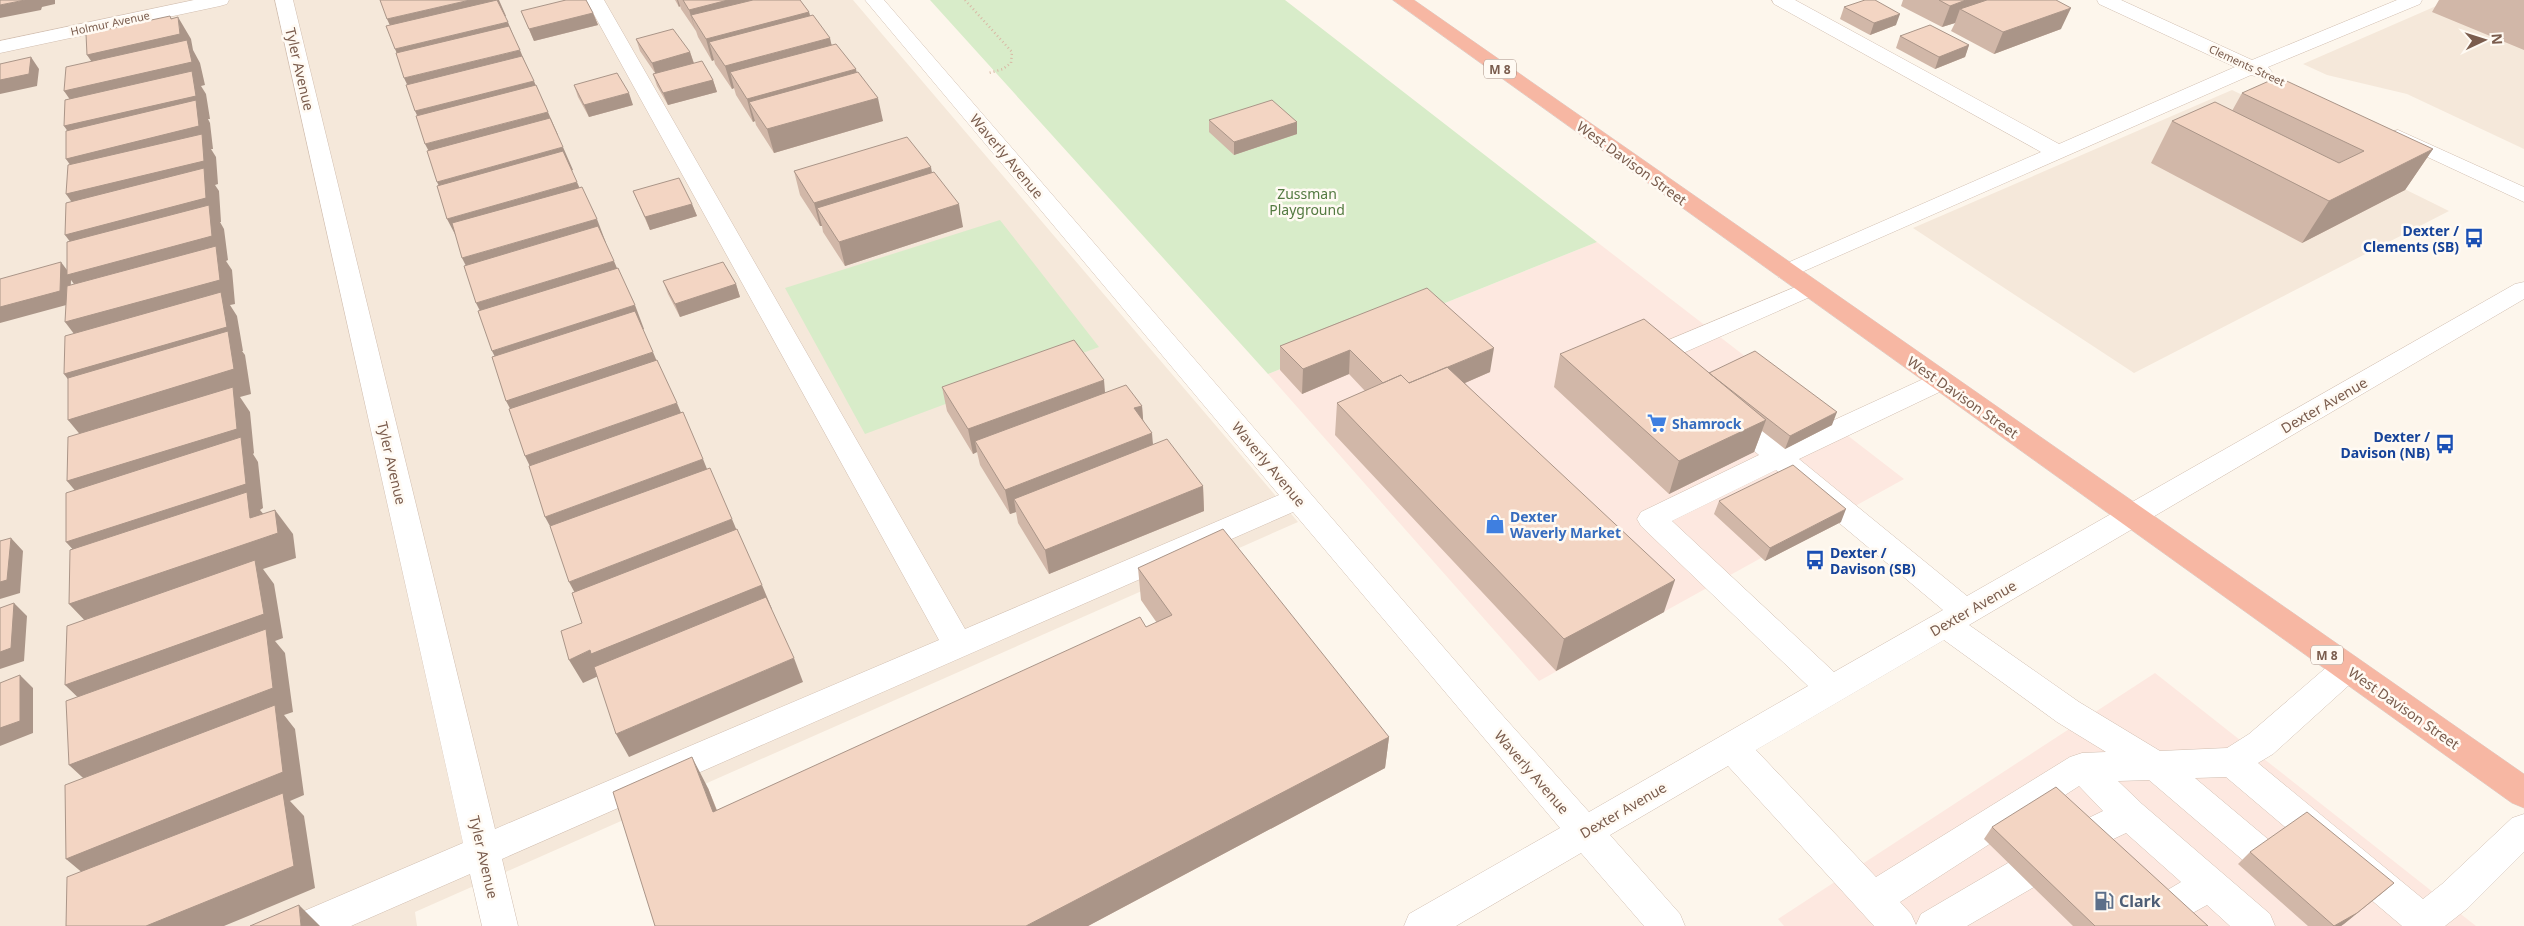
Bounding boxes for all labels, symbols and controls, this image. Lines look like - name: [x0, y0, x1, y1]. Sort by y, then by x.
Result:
- street label: Holmur Avenue: [69, 7, 151, 39]
- north arrow: [2459, 15, 2509, 65]
- street label: Tyler Avenue: [281, 26, 319, 113]
- text: N: [2488, 33, 2507, 45]
- street label: Clements Street: [2207, 41, 2287, 89]
- road number: M 8: [1484, 60, 1516, 78]
- street label: Waverly Avenue: [966, 110, 1048, 202]
- street label: West Davison Street: [1573, 117, 1691, 209]
- park label: Zussman Playground: [1269, 184, 1345, 219]
- place label: Dexter / Clements (SB): [2363, 221, 2459, 256]
- bus stop icon: Dexter / Clements (SB): [2463, 227, 2485, 249]
- street label: West Davison Street: [1904, 352, 2022, 442]
- street label: Dexter Avenue: [2277, 373, 2371, 437]
- supermarket icon: Shamrock: [1646, 412, 1668, 434]
- place label: Shamrock: [1672, 414, 1742, 433]
- street label: Waverly Avenue: [1228, 418, 1310, 510]
- street label: Tyler Avenue: [373, 420, 411, 507]
- place label: Dexter / Davison (NB): [2340, 427, 2430, 462]
- bus stop icon: Dexter / Davison (NB): [2434, 433, 2456, 455]
- place label: Dexter Waverly Market: [1510, 507, 1621, 542]
- shop icon: Dexter Waverly Market: [1484, 513, 1506, 535]
- place label: Dexter / Davison (SB): [1830, 543, 1916, 578]
- bus stop icon: Dexter / Davison (SB): [1804, 549, 1826, 571]
- street label: Dexter Avenue: [1926, 576, 2020, 640]
- road number: M 8: [2311, 646, 2343, 664]
- street label: West Davison Street: [2345, 663, 2463, 753]
- street label: Waverly Avenue: [1490, 726, 1574, 818]
- street label: Dexter Avenue: [1576, 778, 1670, 842]
- street label: Tyler Avenue: [465, 814, 503, 901]
- fuel station icon: Clark: [2093, 890, 2115, 912]
- place label: Clark: [2119, 890, 2161, 912]

